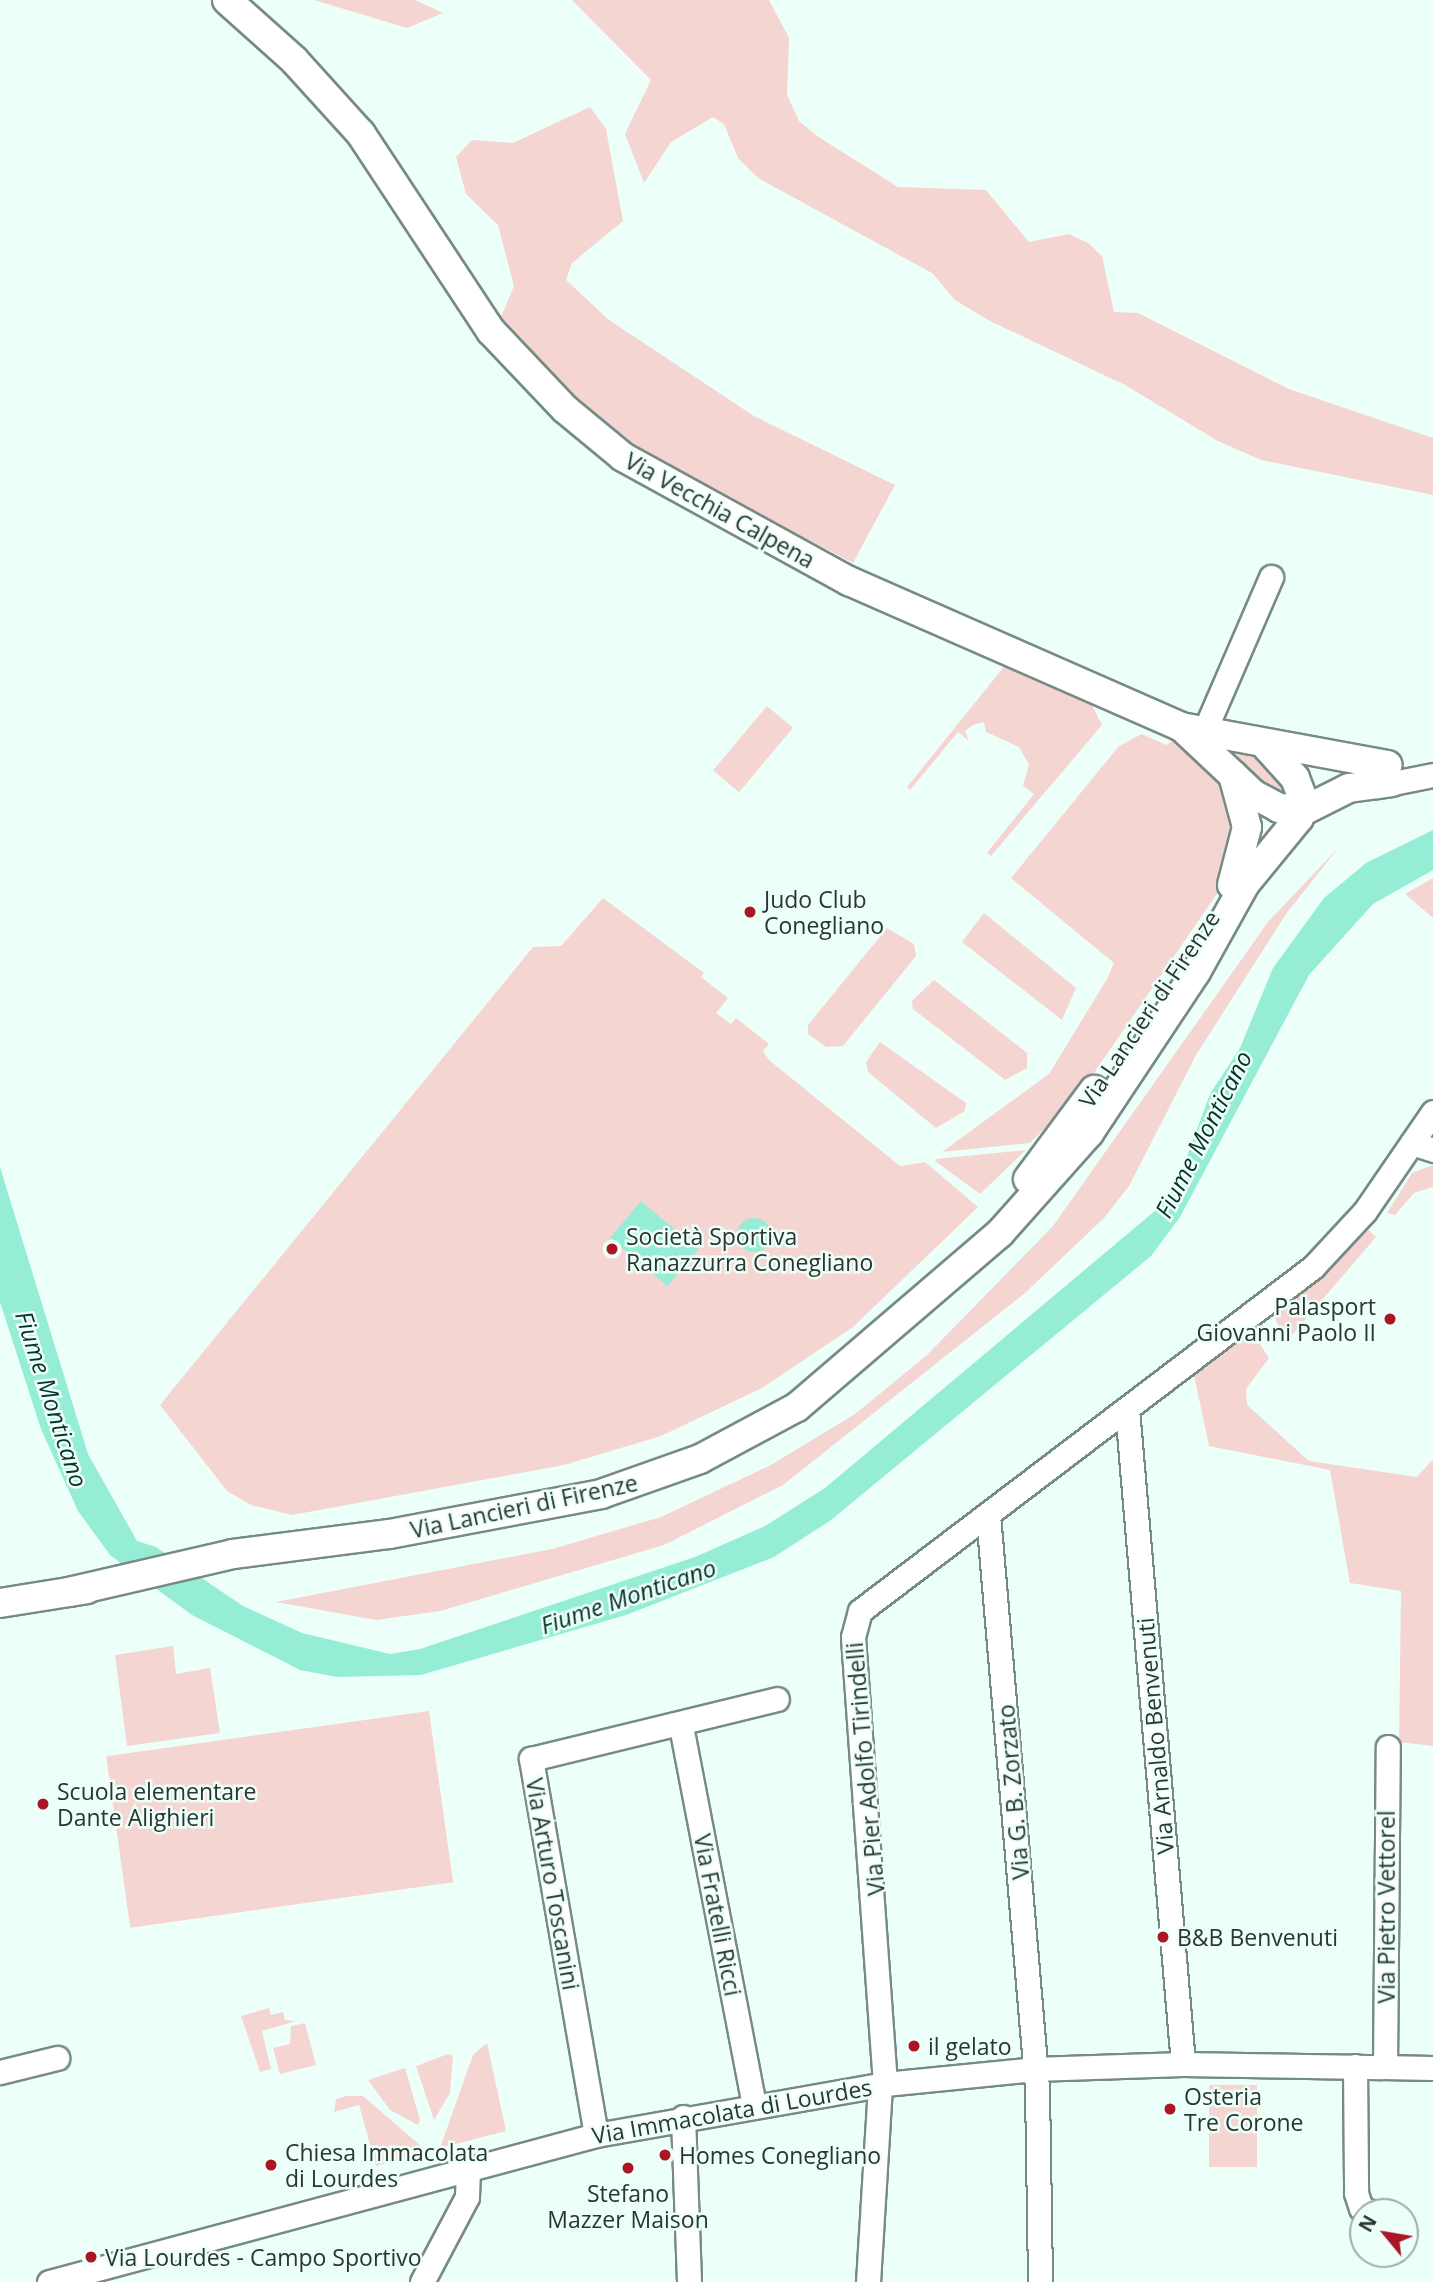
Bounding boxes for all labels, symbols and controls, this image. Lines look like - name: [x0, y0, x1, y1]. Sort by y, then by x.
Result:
- street label: Via Vecchia Calpena: [620, 446, 820, 574]
- place label: Judo Club Conegliano: [764, 885, 884, 939]
- marker: Judo Club Conegliano: [742, 904, 758, 920]
- street label: Via Lancieri di Firenze: [1073, 905, 1225, 1113]
- water label: Fiume Monticano: [1148, 1046, 1258, 1222]
- place label: Società Sportiva Ranazzurra Conegliano: [626, 1222, 873, 1276]
- marker: Società Sportiva Ranazzurra Conegliano: [604, 1241, 620, 1257]
- place label: Palasport Giovanni Paolo II: [1196, 1292, 1376, 1346]
- water label: Fiume Monticano: [10, 1307, 94, 1491]
- marker: Palasport Giovanni Paolo II: [1382, 1311, 1398, 1327]
- street label: Via Lancieri di Firenze: [408, 1468, 640, 1544]
- water label: Fiume Monticano: [536, 1552, 720, 1640]
- street label: Via Arnaldo Benvenuti: [1131, 1617, 1179, 1855]
- street label: Via Pier Adolfo Tirindelli: [840, 1641, 890, 1897]
- street label: Via G. B. Zorzato: [992, 1703, 1034, 1881]
- street label: Via Arturo Toscanini: [521, 1776, 585, 1992]
- place label: Scuola elementare Dante Alighieri: [57, 1777, 256, 1831]
- marker: Scuola elementare Dante Alighieri: [35, 1796, 51, 1812]
- street label: Via Pietro Vettorel: [1372, 1810, 1400, 2004]
- street label: Via Fratelli Ricci: [689, 1832, 747, 1998]
- place label: B&B Benvenuti: [1177, 1923, 1338, 1951]
- marker: B&B Benvenuti: [1155, 1929, 1171, 1945]
- place label: il gelato: [928, 2032, 1012, 2060]
- marker: il gelato: [906, 2038, 922, 2054]
- street label: Via Immacolata di Lourdes: [590, 2073, 874, 2149]
- place label: Osteria Tre Corone: [1184, 2082, 1304, 2136]
- marker: Osteria Tre Corone: [1162, 2101, 1178, 2117]
- place label: Chiesa Immacolata di Lourdes: [285, 2138, 488, 2192]
- place label: Homes Conegliano: [679, 2141, 881, 2169]
- marker: Homes Conegliano: [657, 2147, 673, 2163]
- marker: Chiesa Immacolata di Lourdes: [263, 2157, 279, 2173]
- marker: Stefano Mazzer Maison: [620, 2160, 636, 2176]
- place label: Stefano Mazzer Maison: [547, 2179, 709, 2233]
- north arrow: [1349, 2198, 1419, 2268]
- text: N: [1352, 2210, 1383, 2237]
- place label: Via Lourdes - Campo Sportivo: [105, 2243, 422, 2271]
- marker: Via Lourdes - Campo Sportivo: [83, 2249, 99, 2265]

